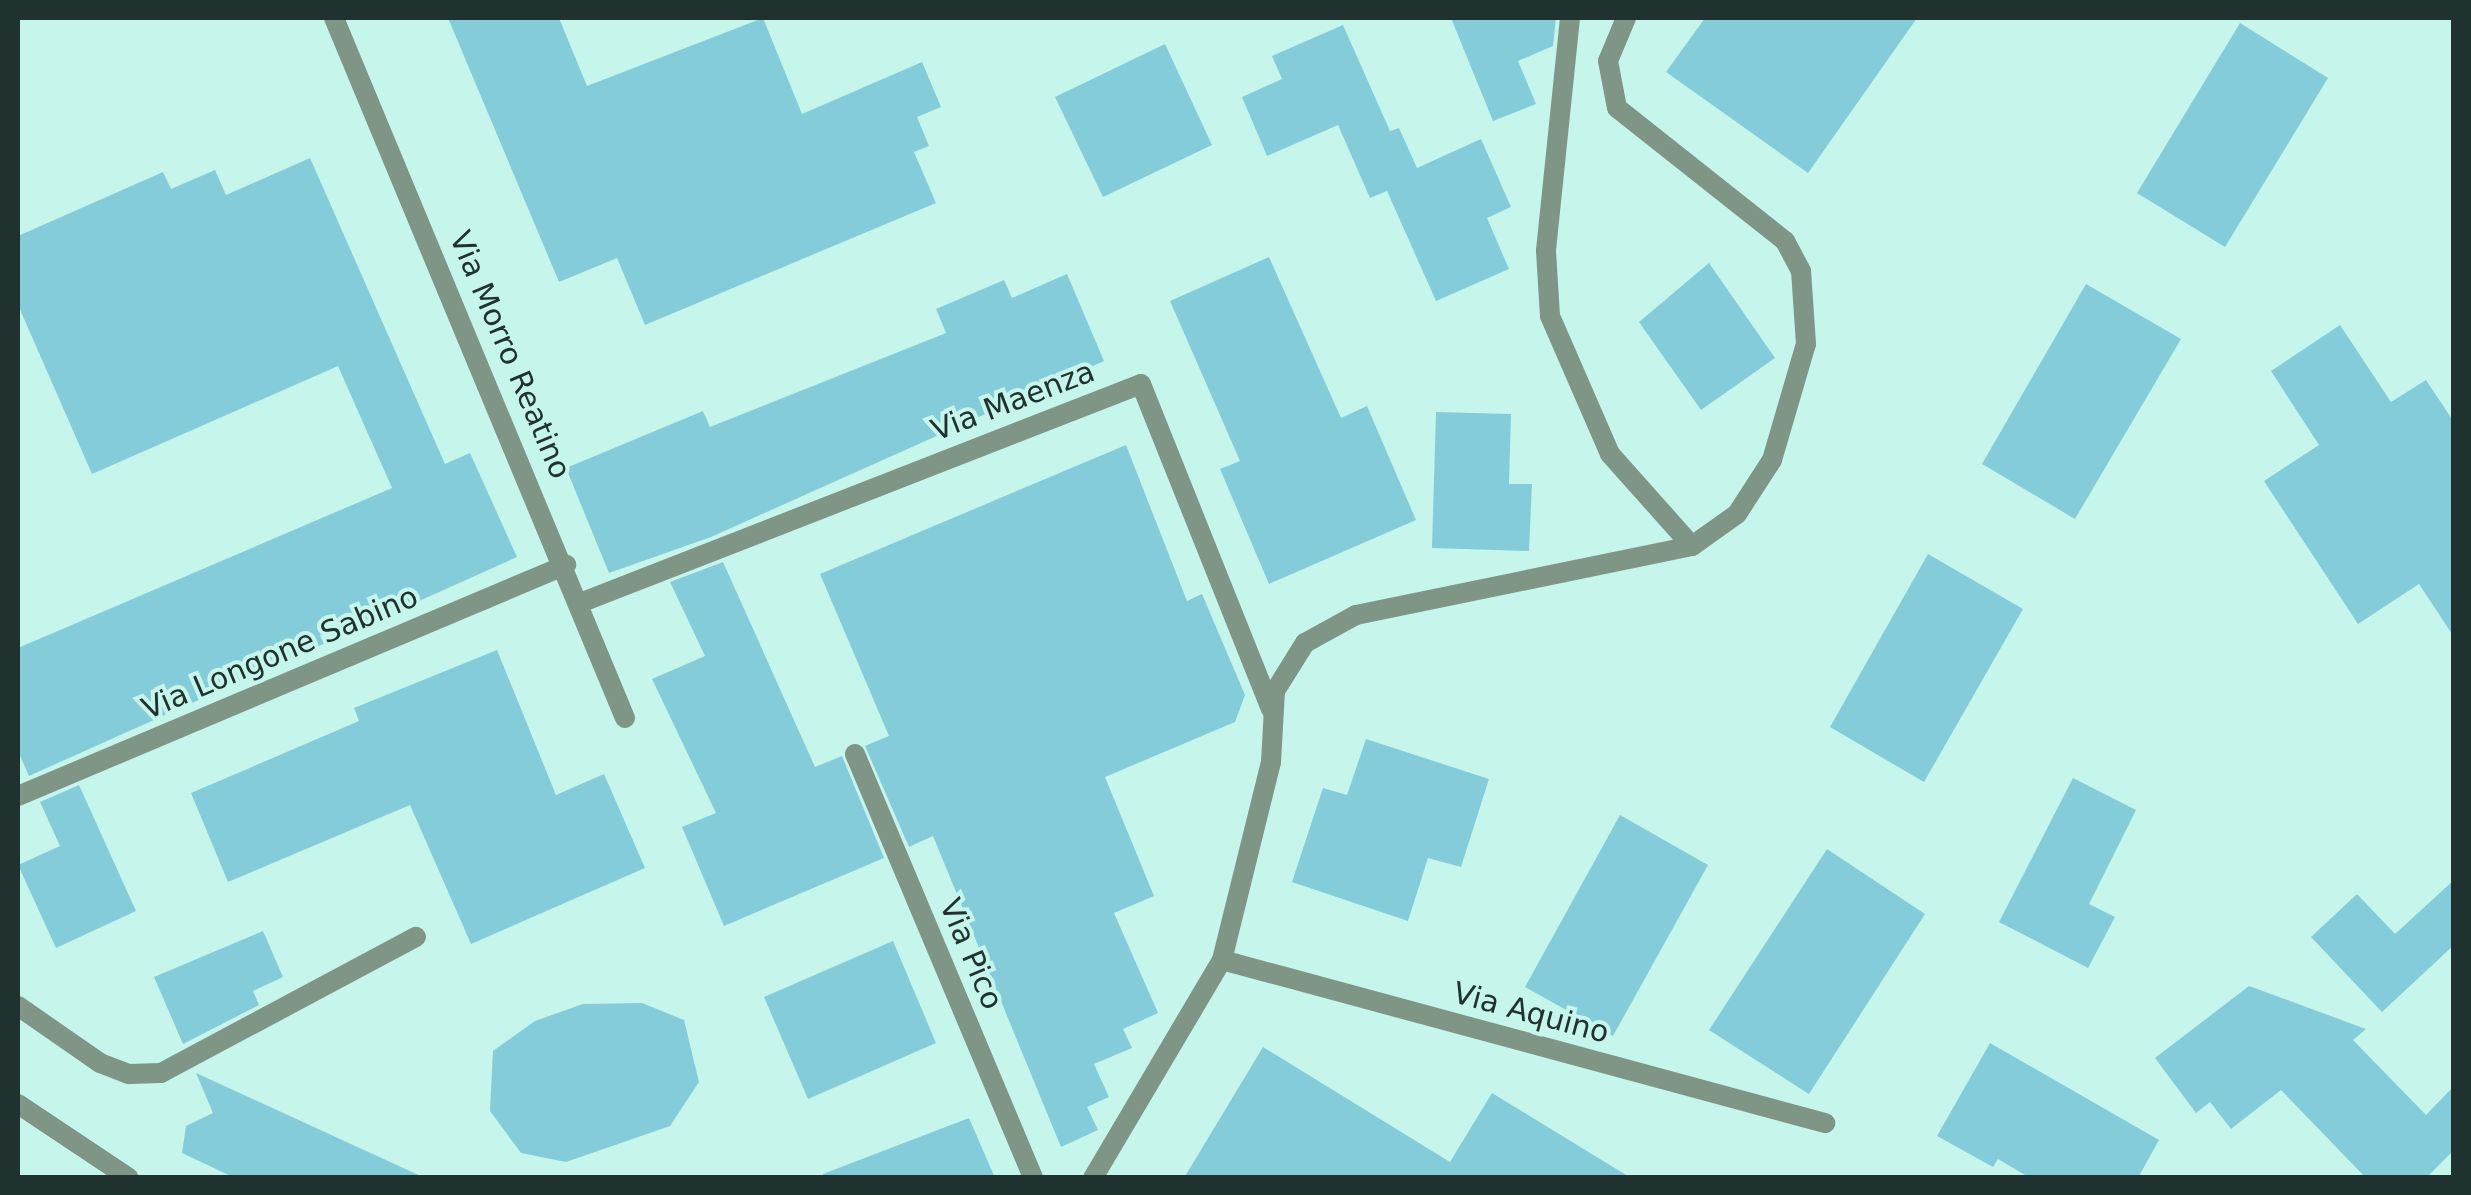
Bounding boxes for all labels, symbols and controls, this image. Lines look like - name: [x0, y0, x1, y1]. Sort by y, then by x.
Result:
- street label: Via Morro Reatino: [442, 226, 578, 484]
- street label: Via Maenza: [926, 353, 1100, 449]
- street label: Via Longone Sabino: [137, 579, 423, 727]
- street label: Via Pico: [932, 893, 1010, 1015]
- street label: Via Aquino: [1449, 975, 1613, 1051]

